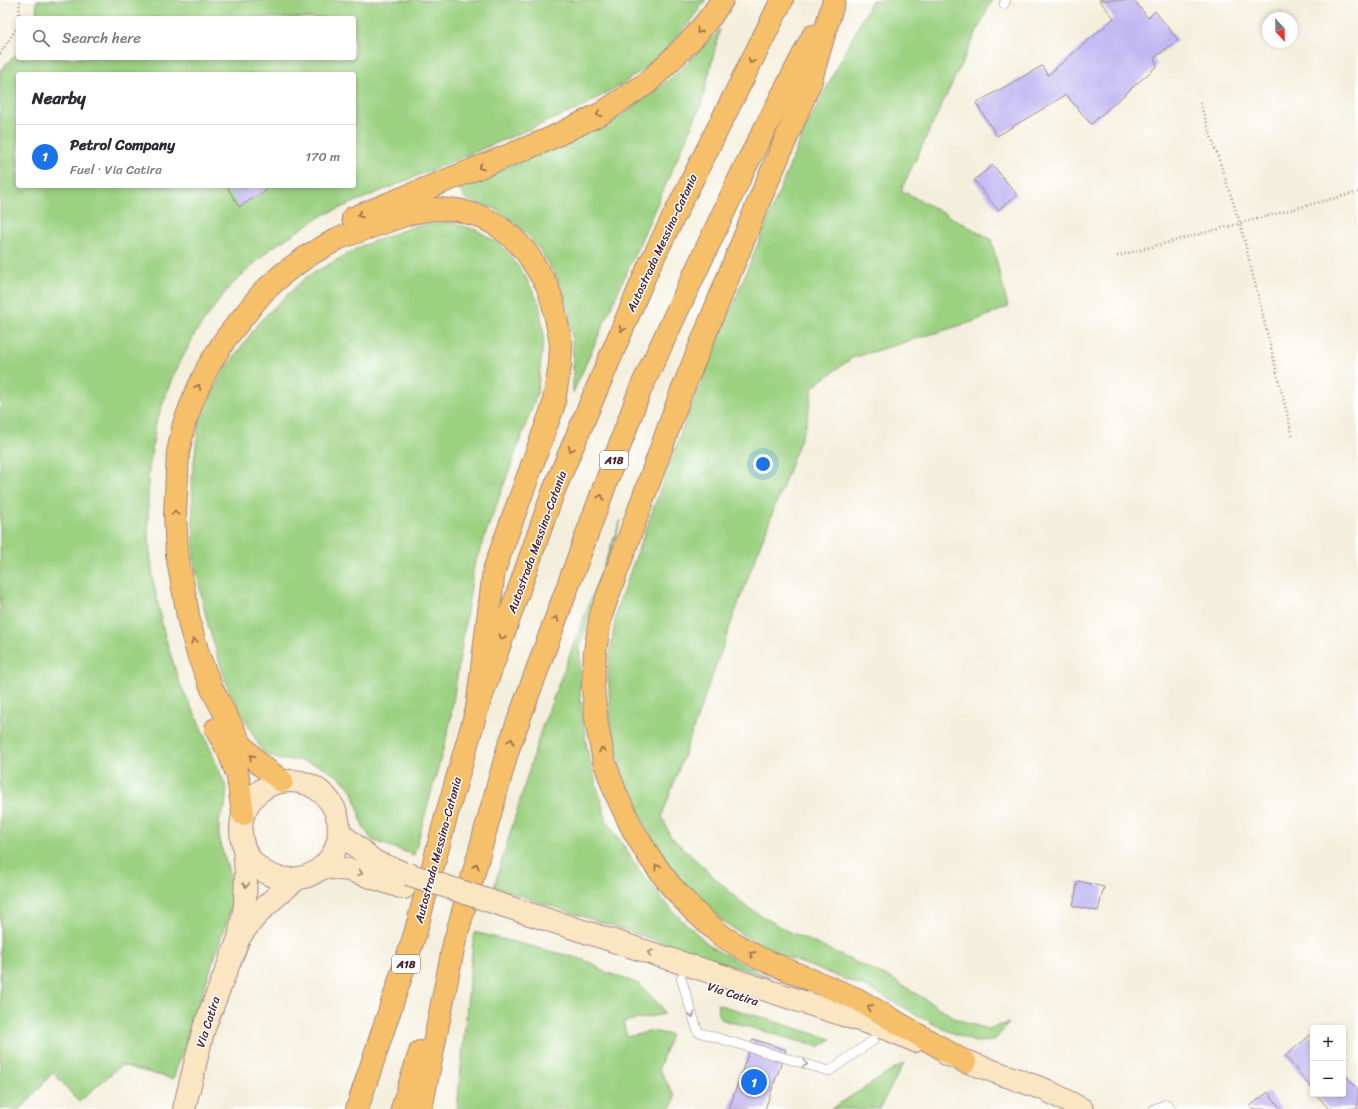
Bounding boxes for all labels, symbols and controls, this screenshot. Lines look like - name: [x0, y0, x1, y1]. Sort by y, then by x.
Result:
- north arrow: [1262, 12, 1298, 48]
- search box: [16, 16, 356, 60]
- text: Search here: [62, 25, 141, 51]
- icon: search: [30, 27, 52, 49]
- one-way arrow: [696, 27, 703, 34]
- one-way arrow: [748, 57, 756, 64]
- text: Nearby: [32, 83, 86, 113]
- one-way arrow: [596, 109, 603, 116]
- text: Petrol Company: [70, 132, 175, 158]
- text: 1: [42, 145, 48, 168]
- text: 170 m: [305, 145, 340, 168]
- text: Fuel · Via Catira: [70, 158, 162, 181]
- one-way arrow: [477, 162, 485, 170]
- street label: Autostrada Messina-Catania: [620, 169, 704, 317]
- one-way arrow: [356, 211, 363, 219]
- one-way arrow: [619, 325, 627, 333]
- one-way arrow: [193, 383, 201, 391]
- one-way arrow: [568, 445, 576, 452]
- road number: A18: [600, 451, 628, 469]
- your location: [753, 454, 773, 474]
- street label: Autostrada Messina-Catania: [501, 467, 573, 617]
- one-way arrow: [596, 493, 605, 500]
- one-way arrow: [171, 510, 179, 516]
- one-way arrow: [552, 615, 560, 622]
- one-way arrow: [499, 633, 507, 640]
- one-way arrow: [190, 638, 199, 645]
- one-way arrow: [507, 737, 515, 744]
- one-way arrow: [598, 747, 607, 753]
- one-way arrow: [249, 754, 256, 762]
- street label: Autostrada Messina-Catania: [408, 774, 468, 926]
- one-way arrow: [471, 863, 480, 870]
- one-way arrow: [654, 864, 662, 871]
- one-way arrow: [356, 868, 363, 877]
- one-way arrow: [242, 882, 250, 888]
- one-way arrow: [647, 949, 654, 958]
- one-way arrow: [749, 951, 756, 959]
- road number: A18: [392, 955, 420, 973]
- street label: Via Catira: [705, 975, 762, 1013]
- street label: Via Catira: [189, 993, 227, 1050]
- one-way arrow: [867, 1004, 874, 1011]
- one-way arrow: [688, 1011, 696, 1018]
- map controls: [1310, 1025, 1346, 1097]
- button: +: [1310, 1025, 1346, 1061]
- one-way arrow: [801, 1059, 808, 1068]
- button: −: [1310, 1061, 1346, 1097]
- pin: 1: [741, 1067, 767, 1097]

